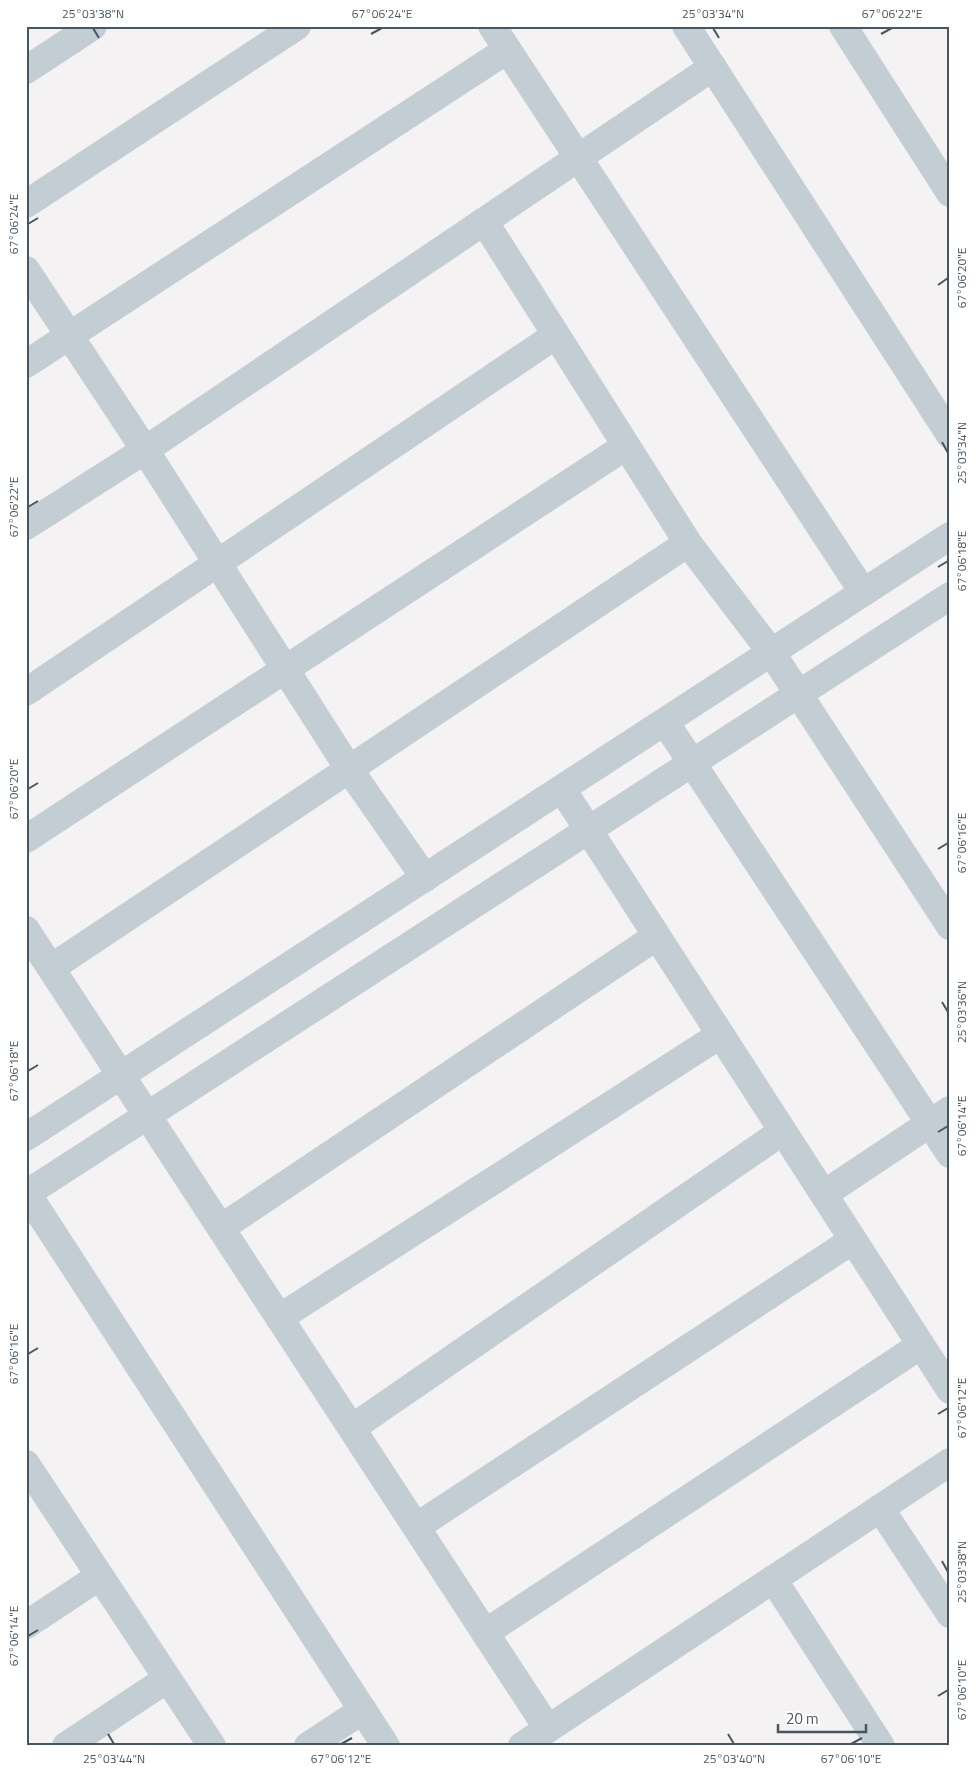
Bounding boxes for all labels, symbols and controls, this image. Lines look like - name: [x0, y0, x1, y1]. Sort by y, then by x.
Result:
- text: 25°03'38"N: [62, 4, 124, 23]
- text: 67°06'24"E: [352, 4, 413, 23]
- text: 25°03'34"N: [682, 4, 744, 23]
- text: 67°06'22"E: [862, 4, 923, 23]
- text: 67°06'24"E: [4, 193, 23, 254]
- text: 67°06'20"E: [952, 247, 971, 308]
- text: 25°03'34"N: [952, 422, 971, 484]
- text: 67°06'22"E: [4, 476, 23, 537]
- text: 67°06'18"E: [952, 530, 971, 591]
- text: 67°06'20"E: [4, 758, 23, 819]
- text: 67°06'16"E: [952, 812, 971, 873]
- text: 25°03'36"N: [952, 981, 971, 1043]
- text: 67°06'18"E: [4, 1040, 23, 1101]
- text: 67°06'14"E: [952, 1095, 971, 1156]
- text: 67°06'16"E: [4, 1323, 23, 1384]
- text: 67°06'12"E: [952, 1377, 971, 1438]
- text: 25°03'38"N: [952, 1541, 971, 1603]
- text: 67°06'14"E: [4, 1605, 23, 1666]
- text: 67°06'10"E: [952, 1659, 971, 1720]
- scale bar: [778, 1702, 866, 1734]
- text: 20 m: [786, 1707, 819, 1730]
- text: 25°03'44"N: [83, 1749, 145, 1768]
- text: 67°06'12"E: [311, 1749, 372, 1768]
- text: 25°03'40"N: [703, 1749, 765, 1768]
- text: 67°06'10"E: [821, 1749, 882, 1768]

